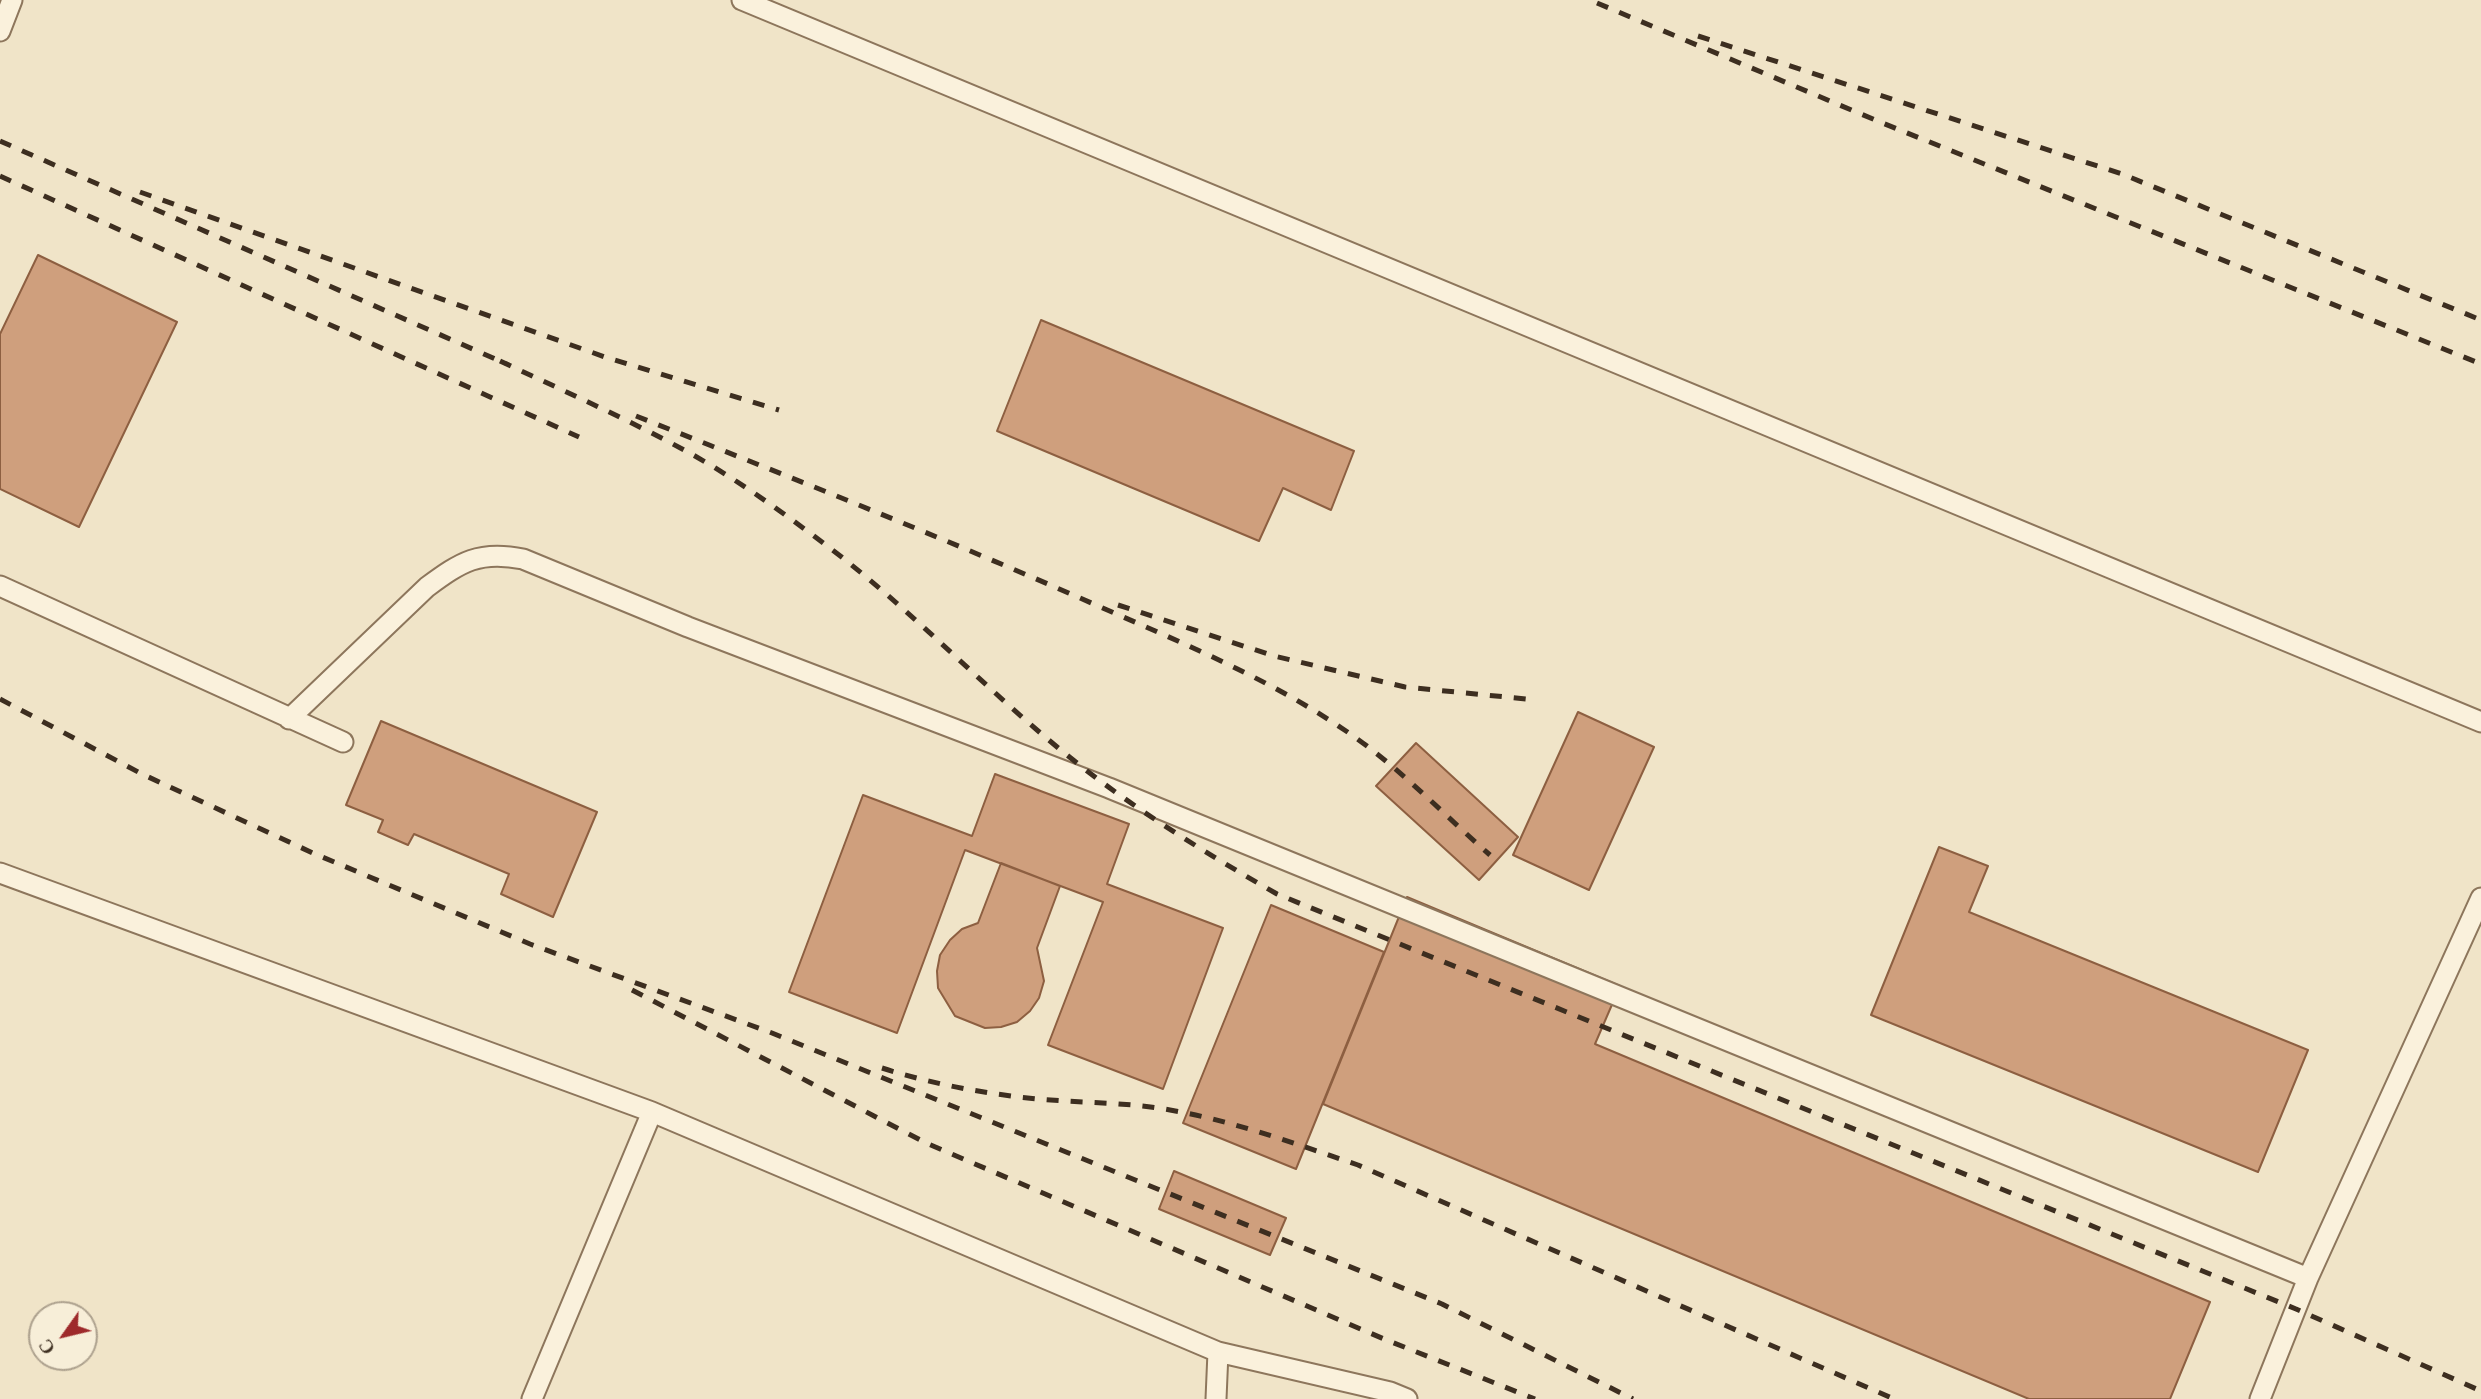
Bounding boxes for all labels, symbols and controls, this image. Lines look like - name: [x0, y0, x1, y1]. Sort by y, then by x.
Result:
- north arrow: [28, 1301, 98, 1371]
- text: С: [34, 1335, 59, 1358]

